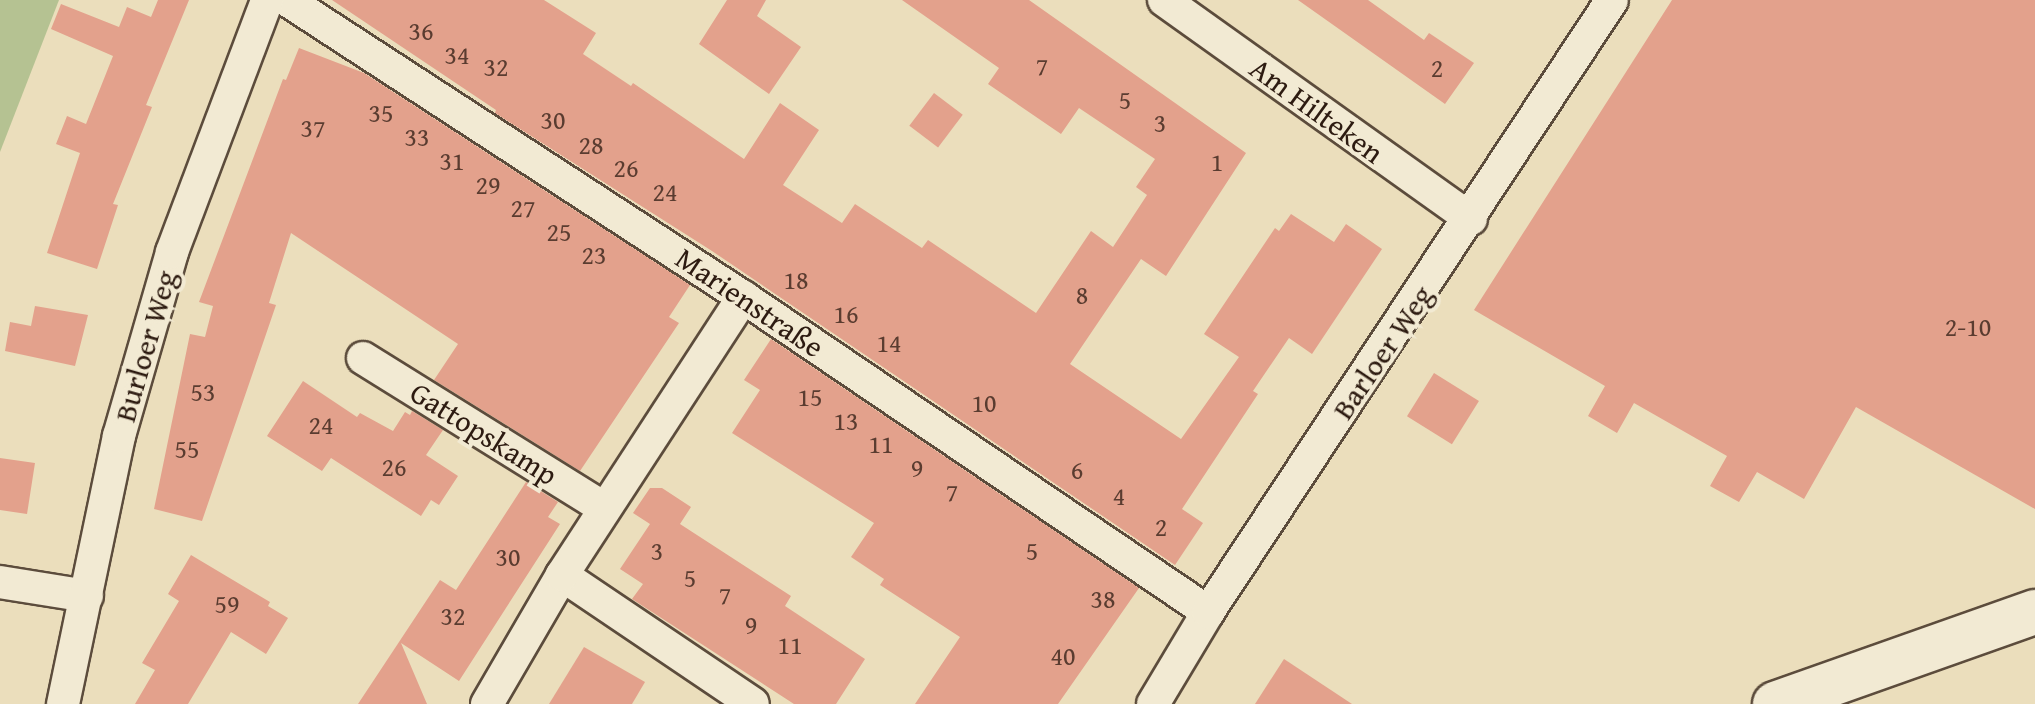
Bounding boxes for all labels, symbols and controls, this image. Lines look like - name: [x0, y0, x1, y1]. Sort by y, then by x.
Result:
- house number: 36: [408, 15, 434, 47]
- house number: 34: [444, 39, 470, 71]
- house number: 7: [1036, 50, 1048, 82]
- street label: Am Hilteken: [1243, 50, 1391, 170]
- house number: 32: [483, 51, 509, 83]
- house number: 2: [1431, 52, 1443, 84]
- house number: 5: [1119, 84, 1131, 116]
- house number: 35: [368, 97, 394, 129]
- house number: 30: [540, 104, 566, 136]
- house number: 3: [1154, 107, 1166, 139]
- house number: 37: [300, 112, 326, 144]
- house number: 33: [404, 121, 430, 153]
- house number: 28: [578, 129, 604, 161]
- house number: 31: [439, 145, 465, 177]
- house number: 1: [1211, 146, 1223, 178]
- house number: 26: [613, 152, 639, 184]
- house number: 29: [475, 169, 501, 201]
- house number: 24: [652, 176, 678, 208]
- house number: 27: [510, 192, 536, 224]
- house number: 25: [546, 216, 572, 248]
- house number: 23: [581, 239, 607, 271]
- street label: Marienstraße: [669, 239, 831, 365]
- house number: 18: [783, 264, 809, 296]
- street label: Burloer Weg: [106, 266, 184, 426]
- street label: Barloer Weg: [1324, 278, 1440, 426]
- house number: 8: [1076, 279, 1088, 311]
- house number: 16: [833, 298, 859, 330]
- house number: 2-10: [1945, 311, 1991, 343]
- house number: 14: [876, 327, 902, 359]
- street label: Gattopskamp: [404, 374, 564, 492]
- house number: 53: [190, 376, 216, 408]
- house number: 15: [797, 381, 823, 413]
- house number: 10: [971, 387, 997, 419]
- house number: 13: [833, 405, 859, 437]
- house number: 24: [308, 409, 334, 441]
- house number: 11: [868, 428, 894, 460]
- house number: 55: [174, 433, 200, 465]
- house number: 26: [381, 451, 407, 483]
- house number: 9: [911, 452, 923, 484]
- house number: 6: [1071, 454, 1083, 486]
- house number: 7: [946, 476, 958, 508]
- house number: 4: [1113, 480, 1125, 512]
- house number: 2: [1155, 511, 1167, 543]
- house number: 3: [651, 535, 663, 567]
- house number: 5: [1026, 535, 1038, 567]
- house number: 30: [495, 541, 521, 573]
- house number: 5: [684, 562, 696, 594]
- house number: 7: [719, 579, 731, 611]
- house number: 38: [1090, 583, 1116, 615]
- house number: 59: [214, 588, 240, 620]
- house number: 32: [440, 600, 466, 632]
- house number: 9: [745, 609, 757, 641]
- house number: 11: [777, 629, 803, 661]
- house number: 40: [1050, 640, 1076, 672]

